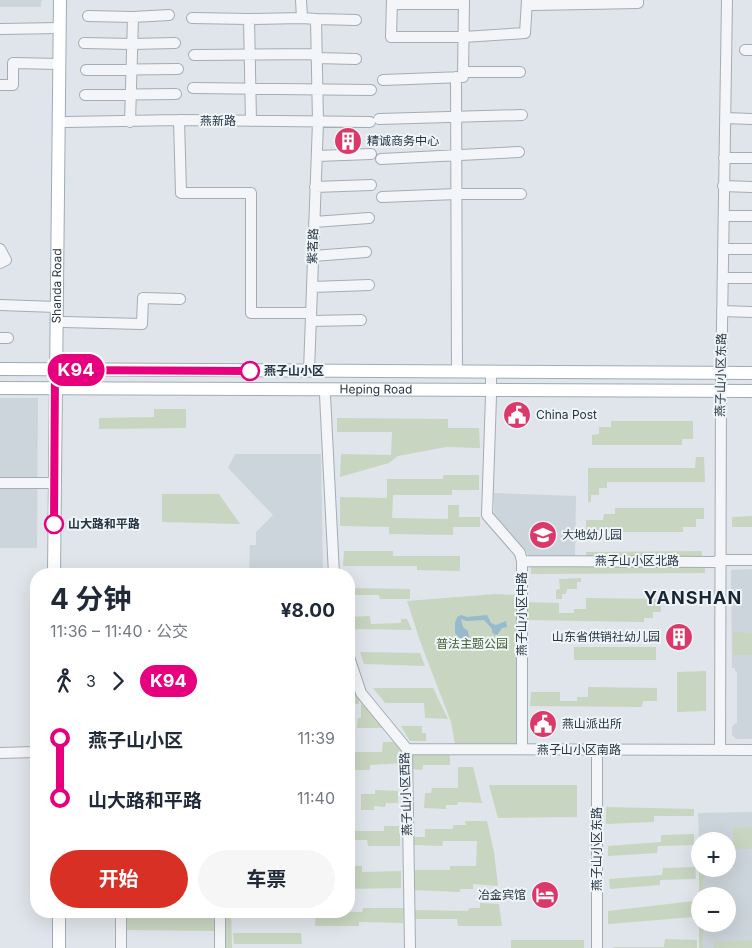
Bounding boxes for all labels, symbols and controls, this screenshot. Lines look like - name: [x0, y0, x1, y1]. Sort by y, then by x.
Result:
- street label: 燕新路: [200, 113, 236, 128]
- building icon: 精诚商务中心: [333, 126, 363, 156]
- place label: 精诚商务中心: [367, 133, 439, 148]
- street label: 紫茗路: [304, 228, 321, 264]
- street label: Shanda Road: [49, 248, 64, 324]
- street label: 燕子山小区东路: [712, 333, 729, 417]
- line badge: K94: [47, 354, 105, 386]
- text: K94: [58, 359, 94, 380]
- marker: 燕子山小区: [240, 361, 260, 381]
- place label: 燕子山小区: [264, 363, 324, 378]
- street label: Heping Road: [339, 381, 413, 397]
- public building icon: China Post: [502, 400, 532, 430]
- place label: China Post: [536, 407, 597, 422]
- marker: 山大路和平路: [44, 514, 64, 534]
- place label: 山大路和平路: [68, 516, 140, 531]
- school or university icon: 大地幼儿园: [528, 520, 558, 550]
- place label: 大地幼儿园: [562, 527, 622, 542]
- street label: 燕子山小区北路: [595, 553, 679, 568]
- street label: 燕子山小区中路: [514, 572, 529, 656]
- text: 4 分钟: [50, 582, 132, 616]
- district label: YANSHAN: [644, 587, 742, 608]
- text: ¥8.00: [281, 599, 335, 622]
- text: 11:36 – 11:40 · 公交: [50, 621, 188, 641]
- building icon: 山东省供销社幼儿园: [664, 622, 694, 652]
- place label: 山东省供销社幼儿园: [552, 629, 660, 644]
- park label: 普法主题公园: [436, 636, 508, 651]
- icon: walk: [50, 667, 78, 695]
- icon: forward: [104, 667, 132, 695]
- text: K94: [150, 670, 187, 691]
- text: 3: [86, 671, 96, 691]
- public building icon: 燕山派出所: [528, 709, 558, 739]
- place label: 燕山派出所: [562, 716, 622, 731]
- text: 11:39: [298, 728, 335, 748]
- text: 燕子山小区: [88, 729, 183, 752]
- street label: 燕子山小区南路: [537, 742, 621, 757]
- street label: 燕子山小区西路: [397, 752, 414, 836]
- text: 11:40: [297, 788, 335, 808]
- text: 山大路和平路: [88, 789, 202, 812]
- street label: 燕子山小区东路: [589, 807, 604, 891]
- map controls: [691, 832, 736, 932]
- button: +: [691, 832, 736, 877]
- button: 开始: [50, 850, 188, 908]
- button: 车票: [198, 850, 335, 908]
- hotel icon: 冶金宾馆: [530, 880, 560, 910]
- place label: 冶金宾馆: [478, 887, 526, 902]
- button: −: [691, 887, 736, 932]

